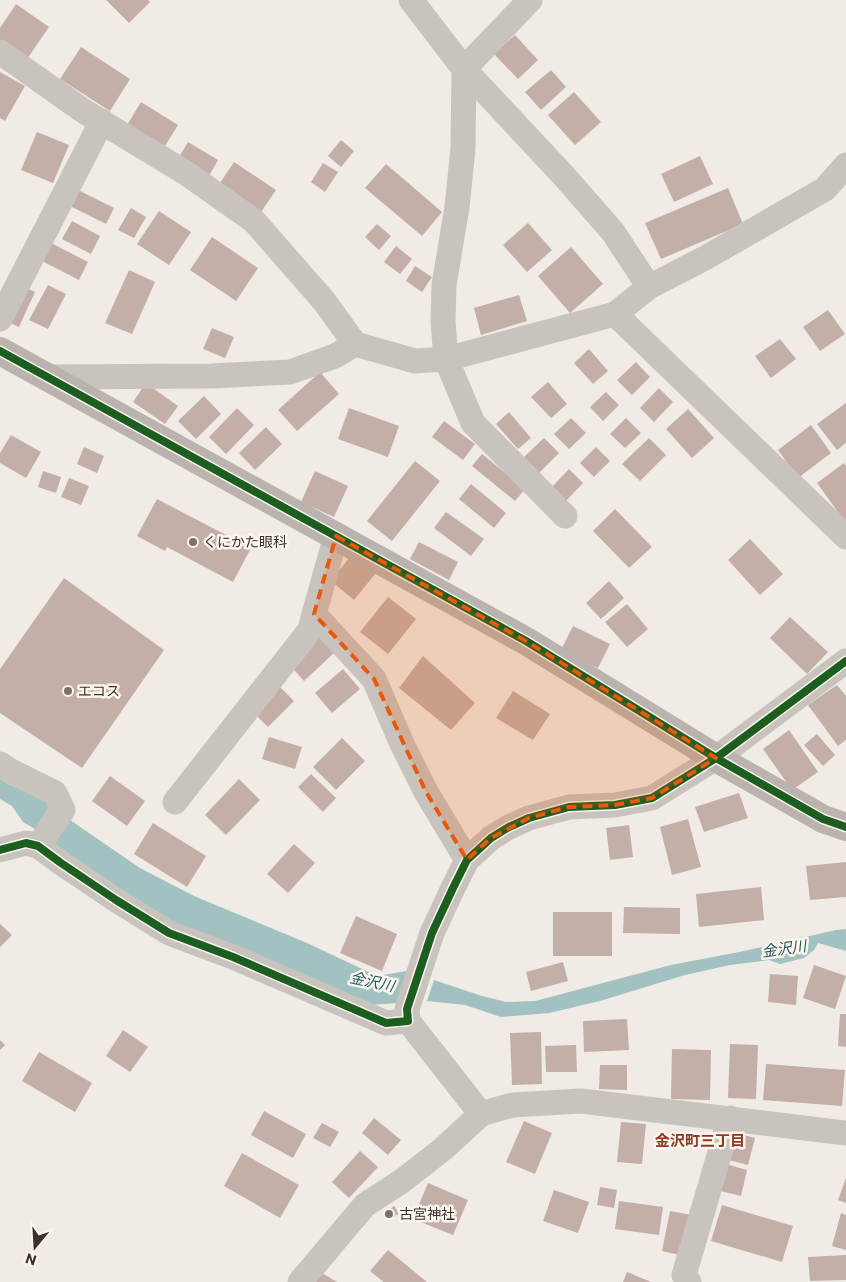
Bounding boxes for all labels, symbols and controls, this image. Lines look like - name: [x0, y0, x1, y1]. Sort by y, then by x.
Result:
- place label: くにかた眼科: [203, 533, 287, 550]
- marker: くにかた眼科: [187, 536, 199, 548]
- place label: エコス: [78, 682, 120, 699]
- marker: エコス: [62, 685, 74, 697]
- water label: 金沢川: [760, 936, 809, 960]
- water label: 金沢川: [348, 968, 398, 995]
- district label: 金沢町三丁目: [655, 1131, 745, 1149]
- place label: 古宮神社: [399, 1205, 455, 1222]
- marker: 古宮神社: [383, 1208, 395, 1220]
- north arrow: [10, 1222, 60, 1272]
- text: N: [23, 1250, 38, 1270]

